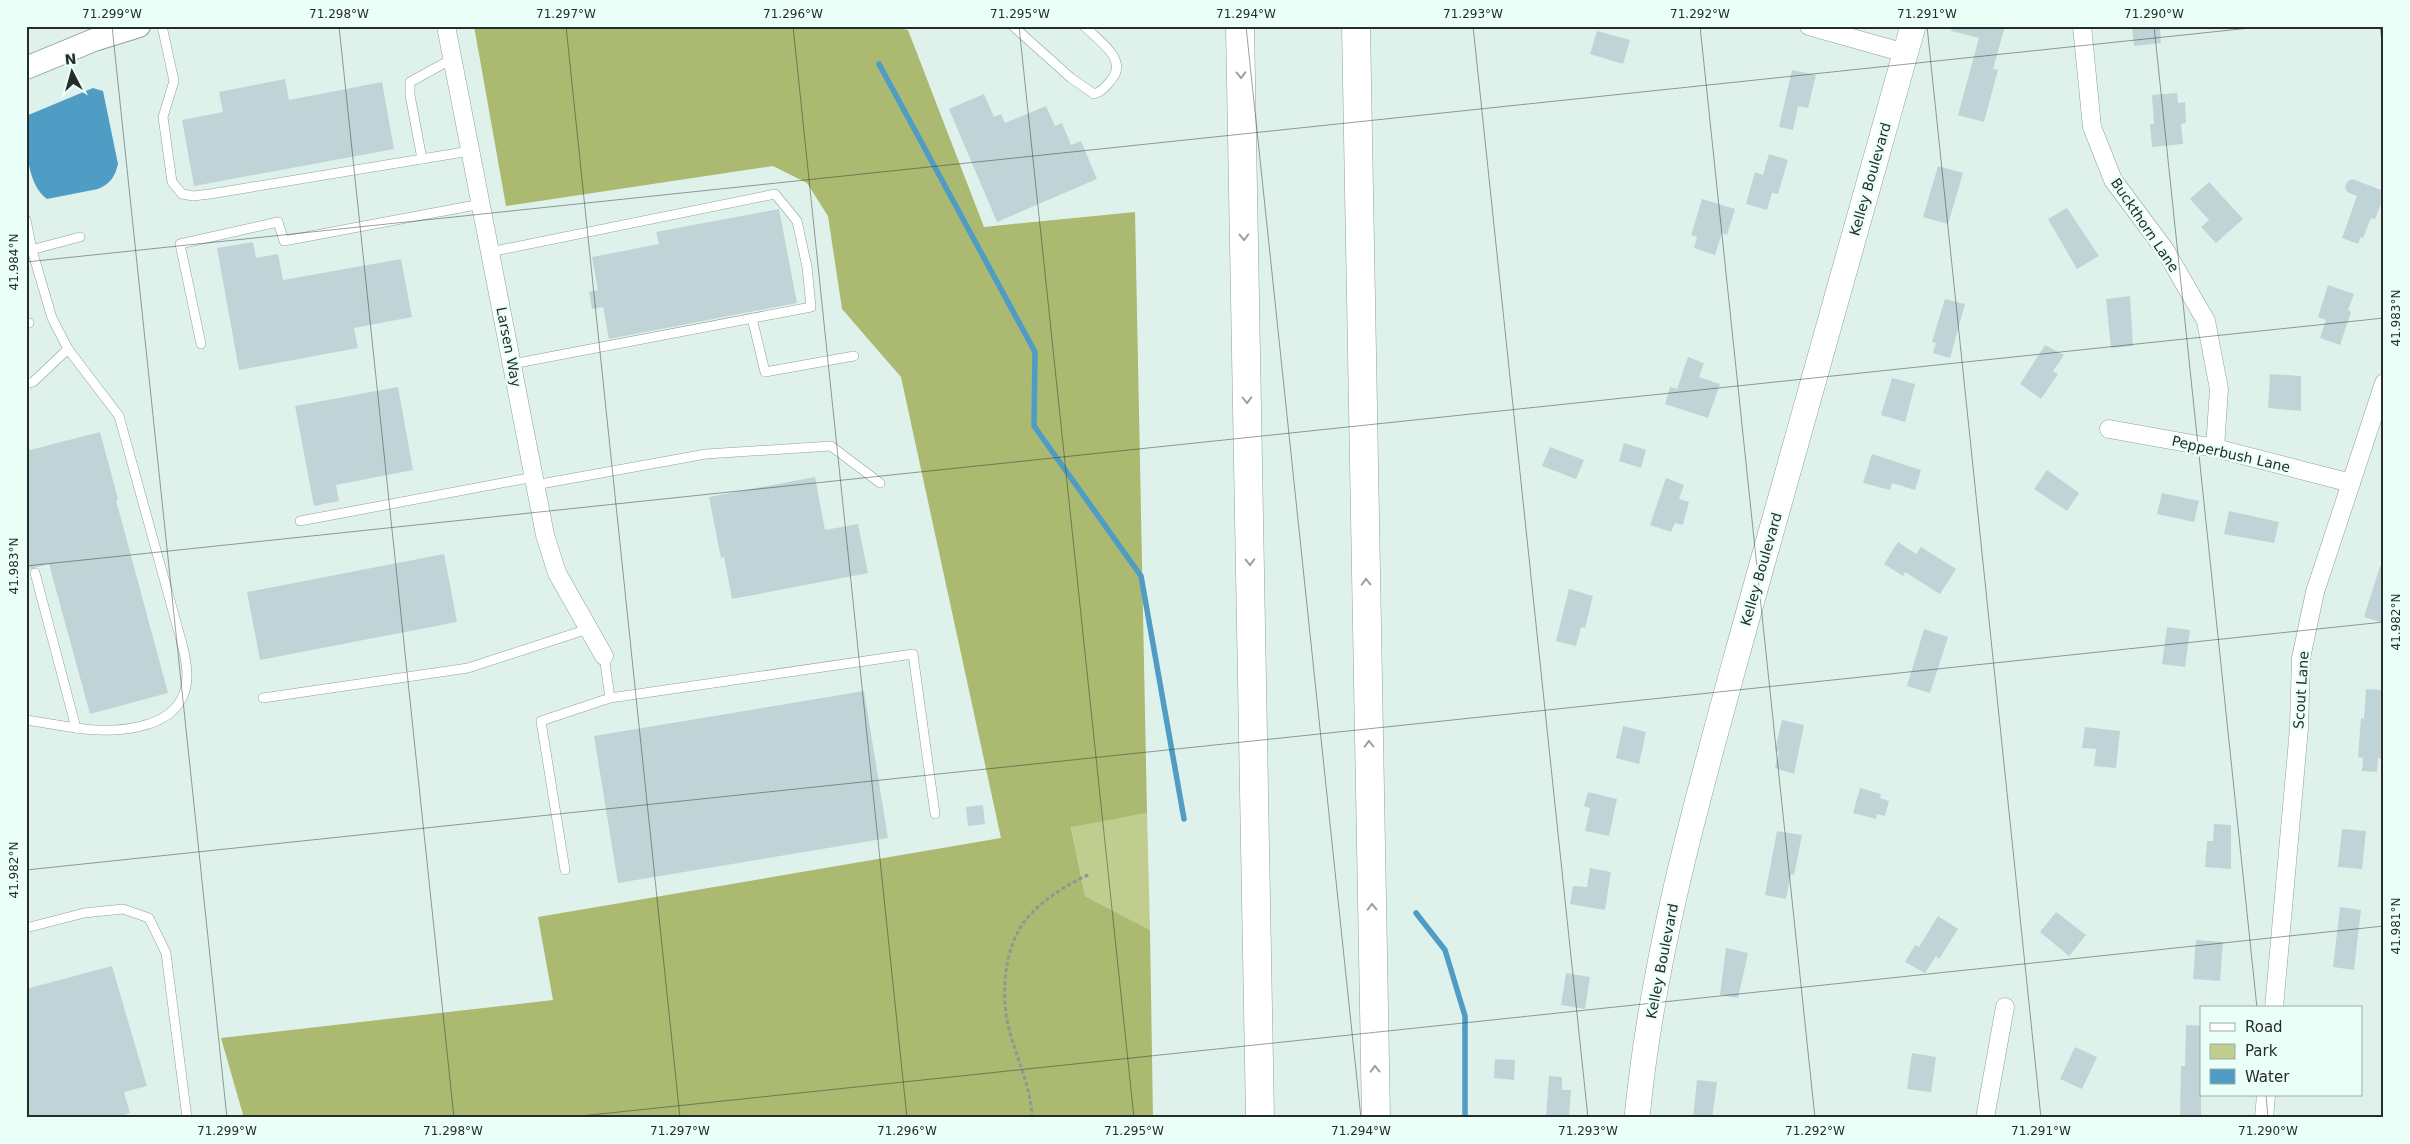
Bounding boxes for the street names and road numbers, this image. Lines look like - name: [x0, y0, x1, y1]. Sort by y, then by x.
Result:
- street label: Kelley Boulevard: [1846, 121, 1894, 237]
- street label: Buckthorn Lane: [2108, 175, 2182, 275]
- street label: Larsen Way: [493, 306, 525, 388]
- street label: Pepperbush Lane: [2170, 433, 2292, 475]
- street label: Kelley Boulevard: [1737, 511, 1785, 627]
- street label: Scout Lane: [2290, 651, 2312, 729]
- street label: Kelley Boulevard: [1643, 902, 1681, 1020]

